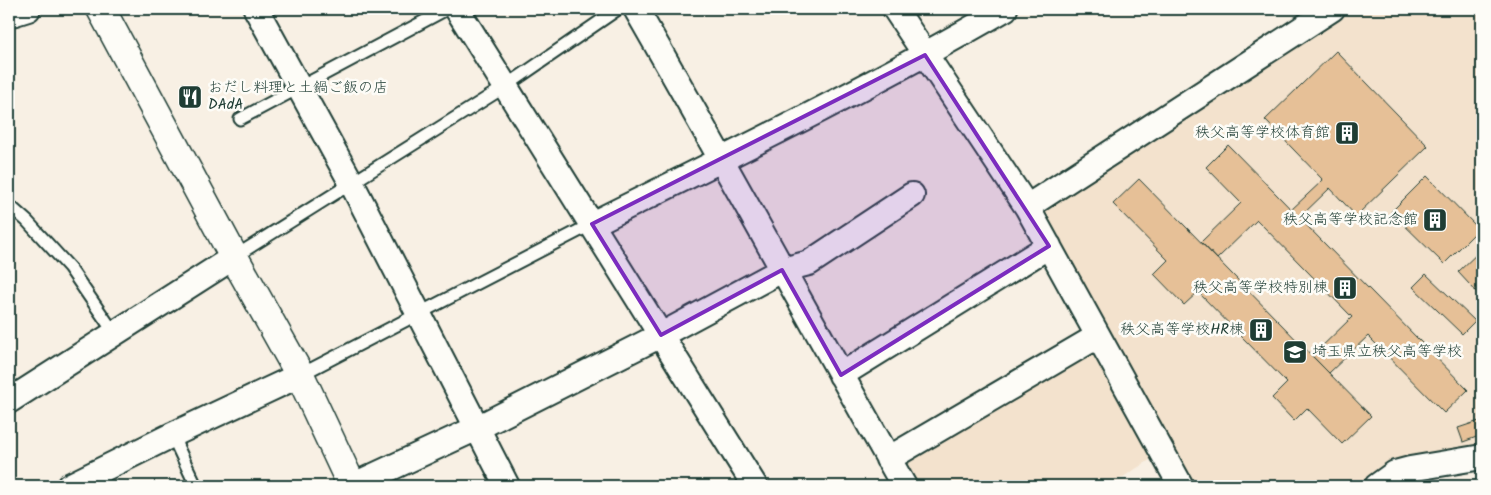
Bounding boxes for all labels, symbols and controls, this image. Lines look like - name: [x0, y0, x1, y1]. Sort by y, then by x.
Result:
- place label: おだし料理と土鍋ご飯の店 DAdA: [208, 76, 388, 117]
- restaurant icon: おだし料理と土鍋ご飯の店 DAdA: [177, 84, 203, 110]
- building icon: 秩父高等学校体育館: [1334, 120, 1360, 146]
- place label: 秩父高等学校体育館: [1195, 121, 1330, 145]
- building icon: 秩父高等学校記念館: [1422, 207, 1448, 233]
- place label: 秩父高等学校記念館: [1283, 208, 1418, 232]
- building icon: 秩父高等学校特別棟: [1332, 275, 1358, 301]
- place label: 秩父高等学校特別棟: [1193, 276, 1328, 300]
- building icon: 秩父高等学校HR棟: [1248, 317, 1274, 343]
- place label: 秩父高等学校HR棟: [1120, 318, 1244, 342]
- school or university icon: 埼玉県立秩父高等学校: [1282, 339, 1308, 365]
- place label: 埼玉県立秩父高等学校: [1312, 340, 1462, 364]

